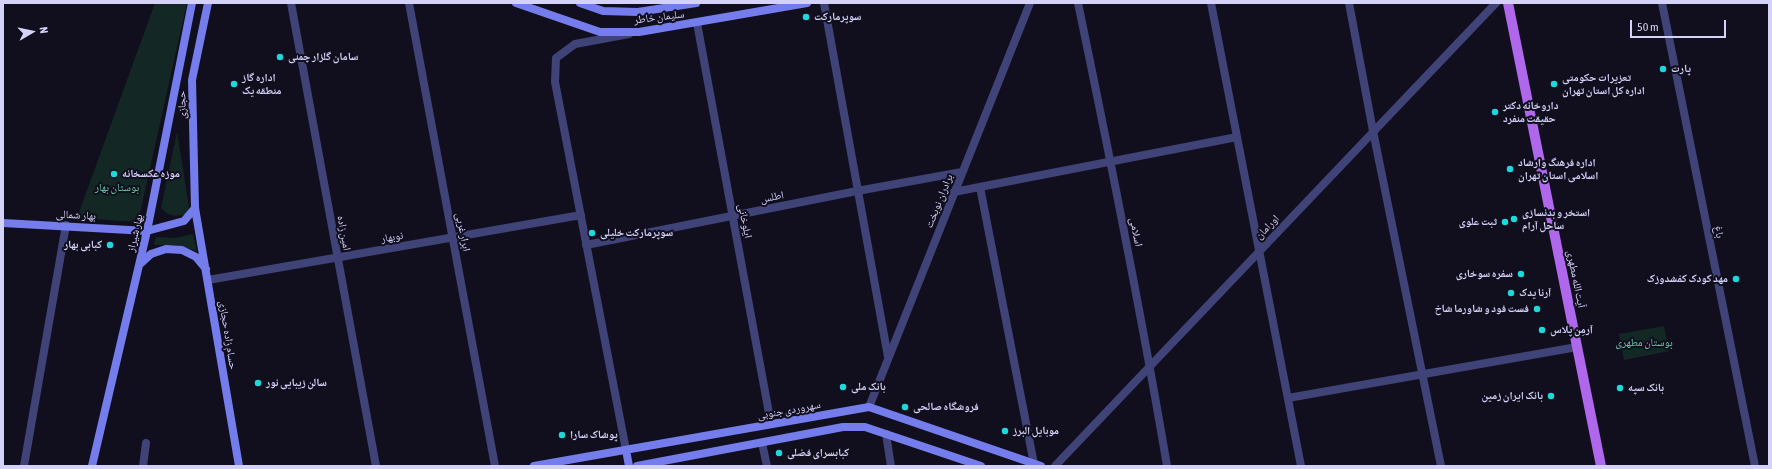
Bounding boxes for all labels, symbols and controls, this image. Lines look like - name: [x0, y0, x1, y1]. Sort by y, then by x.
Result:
- street label: سلیمان خاطر: [633, 7, 685, 27]
- place label: سوپرمارکت: [814, 10, 862, 24]
- north arrow: [12, 12, 52, 52]
- marker: سوپرمارکت: [801, 12, 811, 22]
- scale bar: [1632, 12, 1728, 38]
- text: 50 m: [1637, 20, 1659, 34]
- text: N: [37, 26, 50, 34]
- place label: سامان گلزار چمنی: [288, 50, 359, 64]
- marker: سامان گلزار چمنی: [275, 52, 285, 62]
- place label: پارت: [1671, 62, 1691, 76]
- marker: پارت: [1658, 64, 1668, 74]
- place label: اداره گاز منطقه یک: [242, 71, 282, 97]
- place label: تعزیرات حکومتی اداره کل استان تهران: [1562, 71, 1645, 97]
- marker: اداره گاز منطقه یک: [229, 79, 239, 89]
- marker: تعزیرات حکومتی اداره کل استان تهران: [1549, 79, 1559, 89]
- street label: حجازی: [175, 91, 189, 119]
- place label: داروخانه دکتر حقیقت منفرد: [1503, 99, 1558, 125]
- marker: داروخانه دکتر حقیقت منفرد: [1490, 107, 1500, 117]
- place label: اداره فرهنگ وارشاد اسلامی استان تهران: [1518, 156, 1598, 182]
- marker: اداره فرهنگ وارشاد اسلامی استان تهران: [1505, 164, 1515, 174]
- place label: موزه عکسخانه: [122, 167, 180, 181]
- marker: موزه عکسخانه: [109, 169, 119, 179]
- street label: برادران نوبخت: [922, 172, 956, 230]
- park label: بوستان بهار: [95, 181, 139, 195]
- street label: اطلس: [759, 188, 785, 206]
- street label: ایلوخانی: [735, 203, 755, 239]
- place label: استخر و بدنسازی ساحل آرام: [1522, 206, 1590, 232]
- street label: بهار شمالی: [56, 207, 96, 223]
- street label: ابرار غربی: [453, 212, 473, 252]
- street label: اورامان: [1252, 212, 1282, 242]
- street label: بهار شیراز: [124, 213, 146, 253]
- street label: امین زاده: [334, 214, 354, 252]
- marker: استخر و بدنسازی ساحل آرام: [1509, 214, 1519, 224]
- place label: ثبت علوی: [1459, 215, 1497, 229]
- street label: اسلامی: [1127, 216, 1145, 248]
- marker: ثبت علوی: [1500, 217, 1510, 227]
- street label: باغ: [1711, 225, 1727, 239]
- place label: سوپرمارکت خلیلی: [600, 226, 673, 240]
- marker: سوپرمارکت خلیلی: [587, 228, 597, 238]
- street label: نوبهار: [380, 229, 404, 245]
- place label: کبابی بهار: [64, 238, 102, 252]
- marker: کبابی بهار: [105, 240, 115, 250]
- street label: آیت الله مطهری: [1564, 249, 1588, 309]
- place label: سفره سوخاری: [1456, 267, 1513, 281]
- marker: سفره سوخاری: [1516, 269, 1526, 279]
- place label: مهد کودک کفشدوزک: [1647, 272, 1728, 286]
- marker: مهد کودک کفشدوزک: [1731, 274, 1741, 284]
- place label: آرنا یدک: [1519, 286, 1551, 300]
- marker: آرنا یدک: [1506, 288, 1516, 298]
- street label: حسام زاده حجازی: [216, 300, 240, 370]
- place label: فست فود و شاورما شاخ: [1434, 302, 1529, 316]
- marker: فست فود و شاورما شاخ: [1532, 304, 1542, 314]
- place label: آرمِن پلاس: [1550, 323, 1593, 337]
- marker: آرمِن پلاس: [1537, 325, 1547, 335]
- park label: بوستان مطهری: [1615, 336, 1673, 350]
- place label: سالن زیبایی نور: [266, 376, 327, 390]
- marker: سالن زیبایی نور: [253, 378, 263, 388]
- place label: بانک ملی: [851, 380, 886, 394]
- place label: بانک سپه: [1628, 381, 1664, 395]
- marker: بانک ملی: [838, 382, 848, 392]
- marker: بانک سپه: [1615, 383, 1625, 393]
- place label: بانک ایران زمین: [1481, 389, 1543, 403]
- marker: بانک ایران زمین: [1546, 391, 1556, 401]
- street label: سهروردی جنوبی: [756, 398, 822, 422]
- place label: فروشگاه صالحی: [913, 400, 979, 414]
- marker: فروشگاه صالحی: [900, 402, 910, 412]
- place label: موبایل البرز: [1013, 424, 1059, 438]
- marker: موبایل البرز: [1000, 426, 1010, 436]
- place label: پوشاک سارا: [570, 428, 618, 442]
- marker: پوشاک سارا: [557, 430, 567, 440]
- place label: کبابسرای فضلی: [787, 446, 849, 460]
- marker: کبابسرای فضلی: [774, 448, 784, 458]

